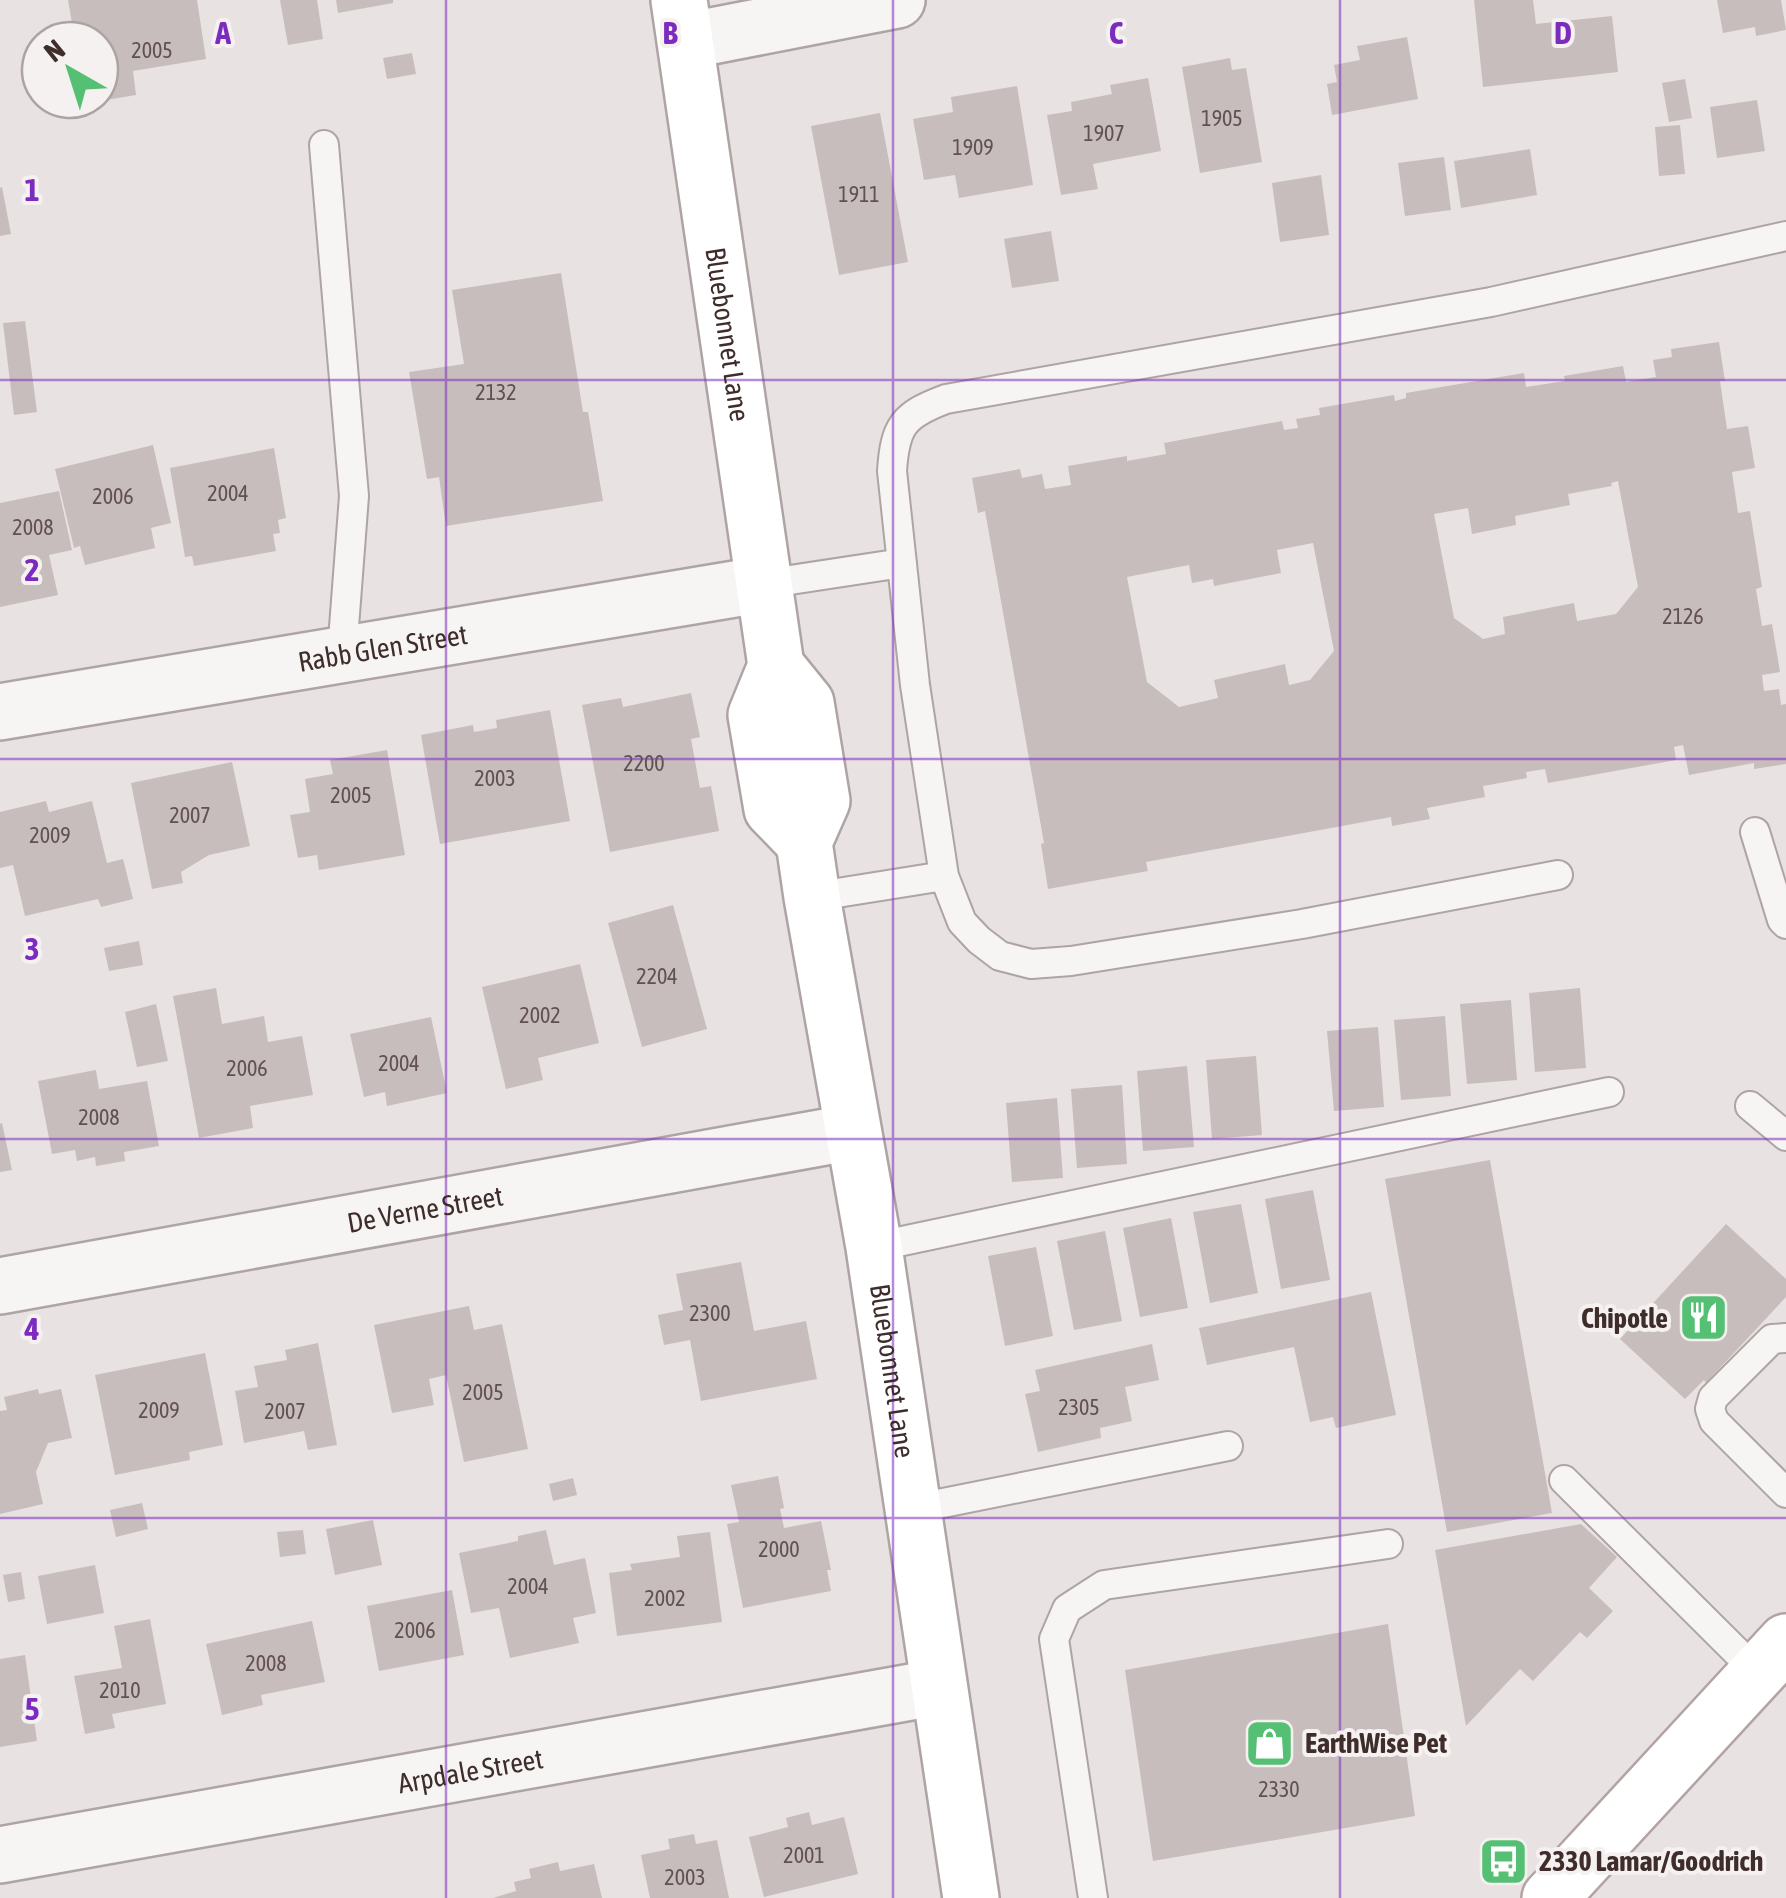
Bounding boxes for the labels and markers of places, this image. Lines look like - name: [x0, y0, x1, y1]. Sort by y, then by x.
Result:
- restaurant icon: Chipotle: [1677, 1292, 1729, 1344]
- place label: Chipotle: [1581, 1302, 1668, 1334]
- shop icon: EarthWise Pet: [1244, 1717, 1296, 1769]
- place label: EarthWise Pet: [1305, 1727, 1447, 1759]
- bus stop icon: 2330 Lamar/Goodrich: [1478, 1835, 1530, 1887]
- place label: 2330 Lamar/Goodrich: [1539, 1845, 1763, 1877]

